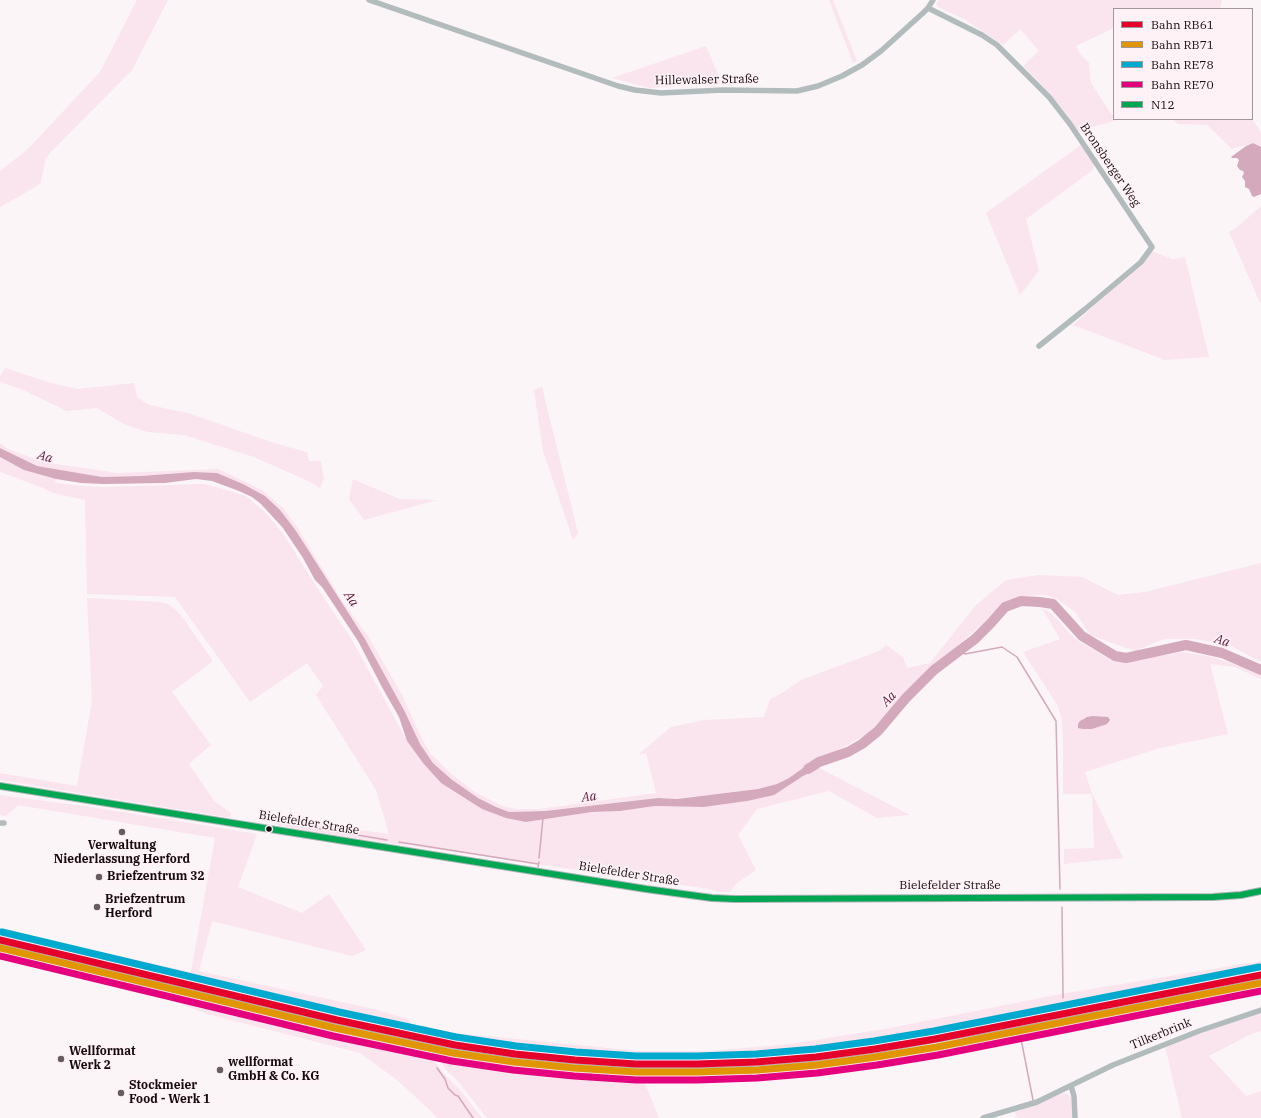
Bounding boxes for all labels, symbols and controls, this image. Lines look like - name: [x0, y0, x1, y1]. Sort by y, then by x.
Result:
- legend: [1113, 8, 1253, 120]
- text: Bahn RB61: [1151, 17, 1214, 32]
- text: Bahn RB71: [1151, 37, 1214, 52]
- text: Bahn RE78: [1151, 57, 1214, 72]
- street label: Hillewalser Straße: [655, 72, 759, 88]
- text: Bahn RE70: [1151, 77, 1214, 92]
- text: N12: [1151, 97, 1175, 112]
- street label: Bronsberger Weg: [1077, 120, 1143, 210]
- water label: Aa: [36, 447, 54, 467]
- water label: Aa: [340, 588, 362, 610]
- water label: Aa: [1212, 631, 1232, 651]
- water label: Aa: [878, 688, 900, 710]
- water label: Aa: [581, 788, 597, 806]
- street label: Bielefelder Straße: [258, 808, 360, 838]
- unlabelled marker: [264, 824, 274, 834]
- marker: Verwaltung Niederlassung Herford: [117, 827, 127, 837]
- place label: Verwaltung Niederlassung Herford: [54, 839, 190, 867]
- street label: Bielefelder Straße: [578, 859, 680, 889]
- place label: Briefzentrum 32: [107, 870, 205, 884]
- marker: Briefzentrum 32: [94, 872, 104, 882]
- street label: Bielefelder Straße: [899, 879, 1001, 893]
- place label: Briefzentrum Herford: [105, 893, 185, 921]
- marker: Briefzentrum Herford: [92, 902, 102, 912]
- street label: Tilkerbrink: [1128, 1015, 1194, 1053]
- place label: Wellformat Werk 2: [69, 1045, 136, 1073]
- marker: Wellformat Werk 2: [56, 1054, 66, 1064]
- place label: wellformat GmbH & Co. KG: [228, 1056, 320, 1084]
- marker: wellformat GmbH & Co. KG: [215, 1065, 225, 1075]
- place label: Stockmeier Food - Werk 1: [129, 1079, 210, 1107]
- marker: Stockmeier Food - Werk 1: [116, 1088, 126, 1098]

